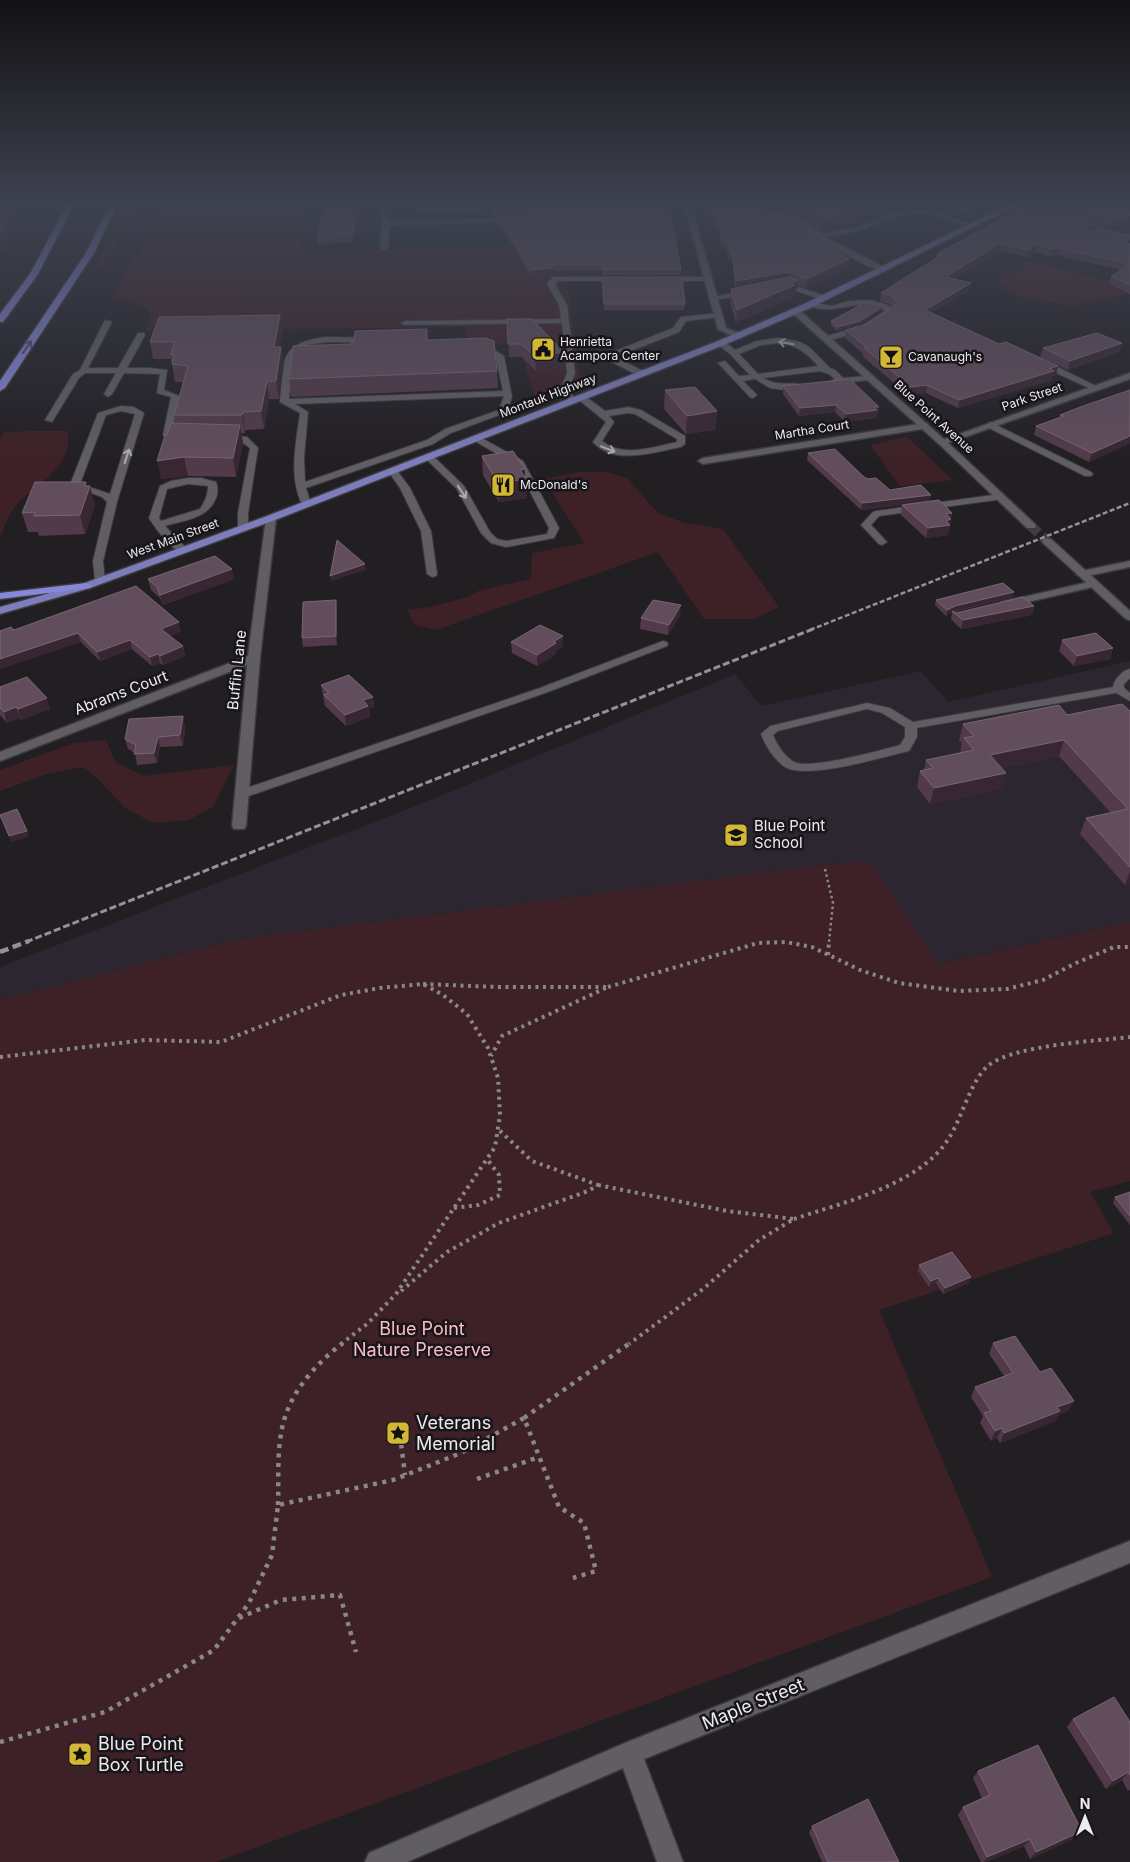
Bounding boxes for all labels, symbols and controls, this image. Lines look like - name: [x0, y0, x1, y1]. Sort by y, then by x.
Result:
- place label: Henrietta Acampora Center: [560, 334, 660, 363]
- public building icon: Henrietta Acampora Center: [530, 336, 556, 362]
- one-way arrow: [779, 337, 795, 347]
- one-way arrow: [22, 341, 32, 355]
- bar icon: Cavanaugh's: [878, 344, 904, 370]
- place label: Cavanaugh's: [908, 349, 982, 364]
- street label: Montauk Highway: [497, 370, 599, 421]
- street label: Blue Point Avenue: [891, 377, 977, 456]
- street label: Park Street: [1000, 379, 1064, 414]
- street label: Martha Court: [774, 416, 850, 443]
- one-way arrow: [600, 445, 615, 454]
- one-way arrow: [123, 449, 132, 464]
- restaurant icon: McDonald's: [490, 472, 516, 498]
- place label: McDonald's: [520, 477, 588, 492]
- one-way arrow: [457, 485, 467, 499]
- street label: West Main Street: [125, 515, 221, 562]
- street label: Buffin Lane: [223, 629, 250, 711]
- street label: Abrams Court: [71, 666, 170, 719]
- place label: Blue Point School: [754, 816, 825, 852]
- school or university icon: Blue Point School: [723, 822, 749, 848]
- park label: Blue Point Nature Preserve: [353, 1318, 491, 1360]
- place label: Veterans Memorial: [416, 1412, 495, 1454]
- place icon: Veterans Memorial: [385, 1420, 411, 1446]
- street label: Maple Street: [699, 1674, 807, 1734]
- place label: Blue Point Box Turtle: [98, 1733, 184, 1775]
- place icon: Blue Point Box Turtle: [67, 1741, 93, 1767]
- north arrow: [1060, 1792, 1110, 1842]
- text: N: [1080, 1795, 1090, 1812]

